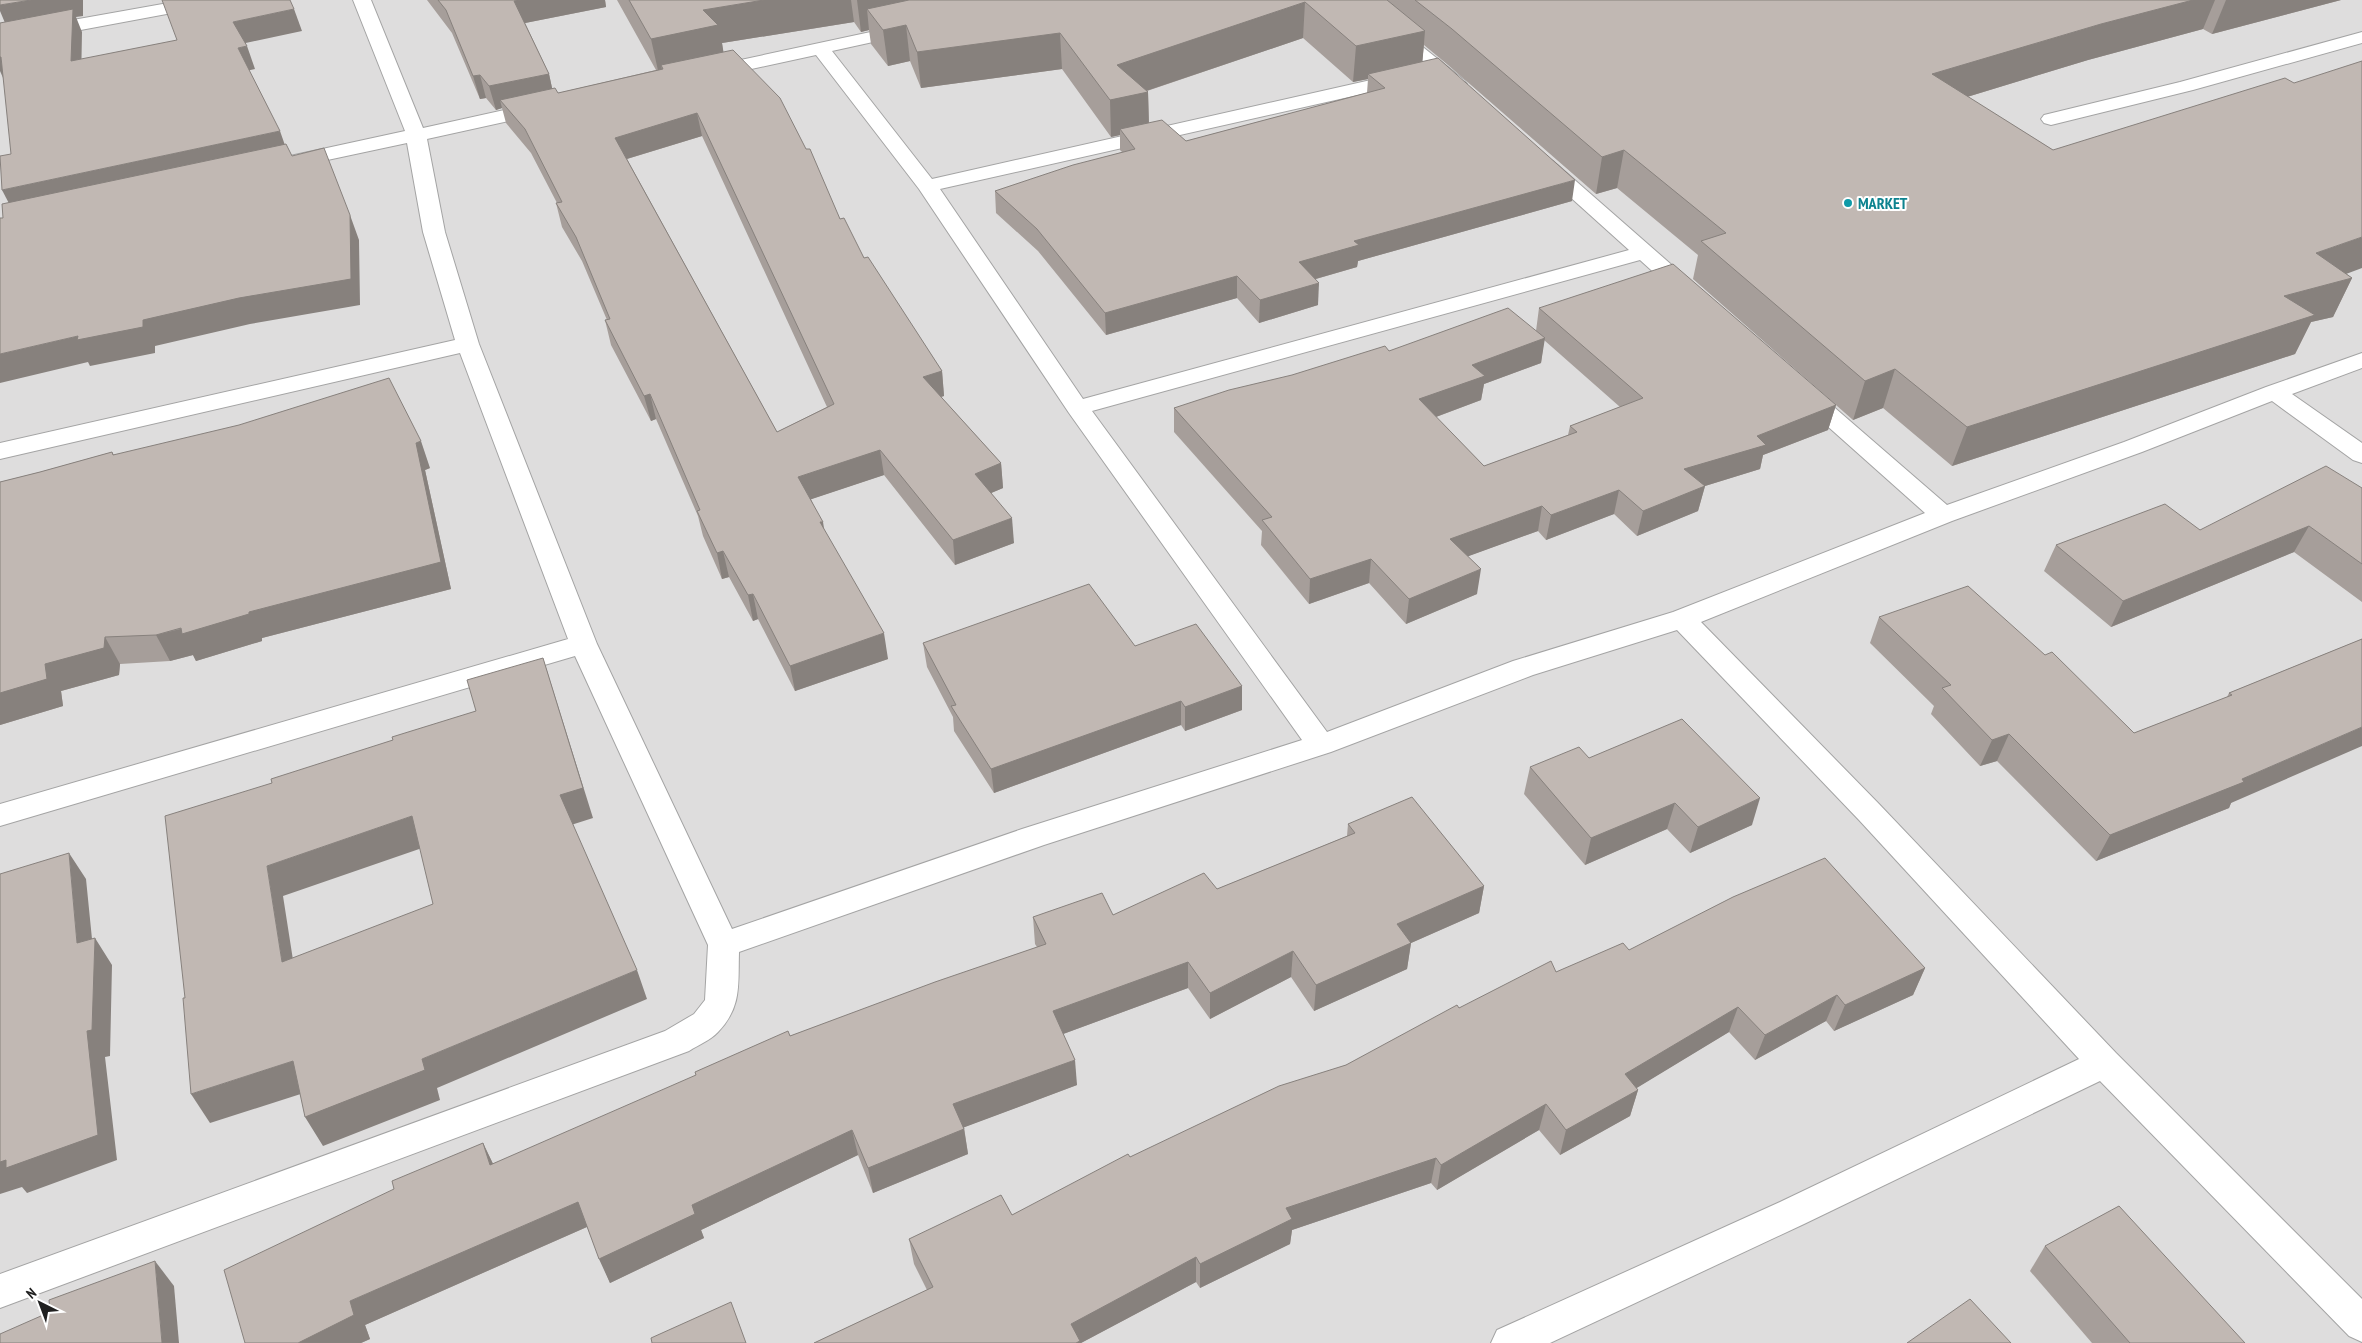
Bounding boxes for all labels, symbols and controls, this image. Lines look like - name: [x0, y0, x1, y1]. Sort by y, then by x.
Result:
- place label: MARKET: [1858, 193, 1908, 213]
- marker: MARKET: [1842, 197, 1854, 209]
- north arrow: [15, 1278, 65, 1328]
- text: N: [22, 1284, 40, 1303]

